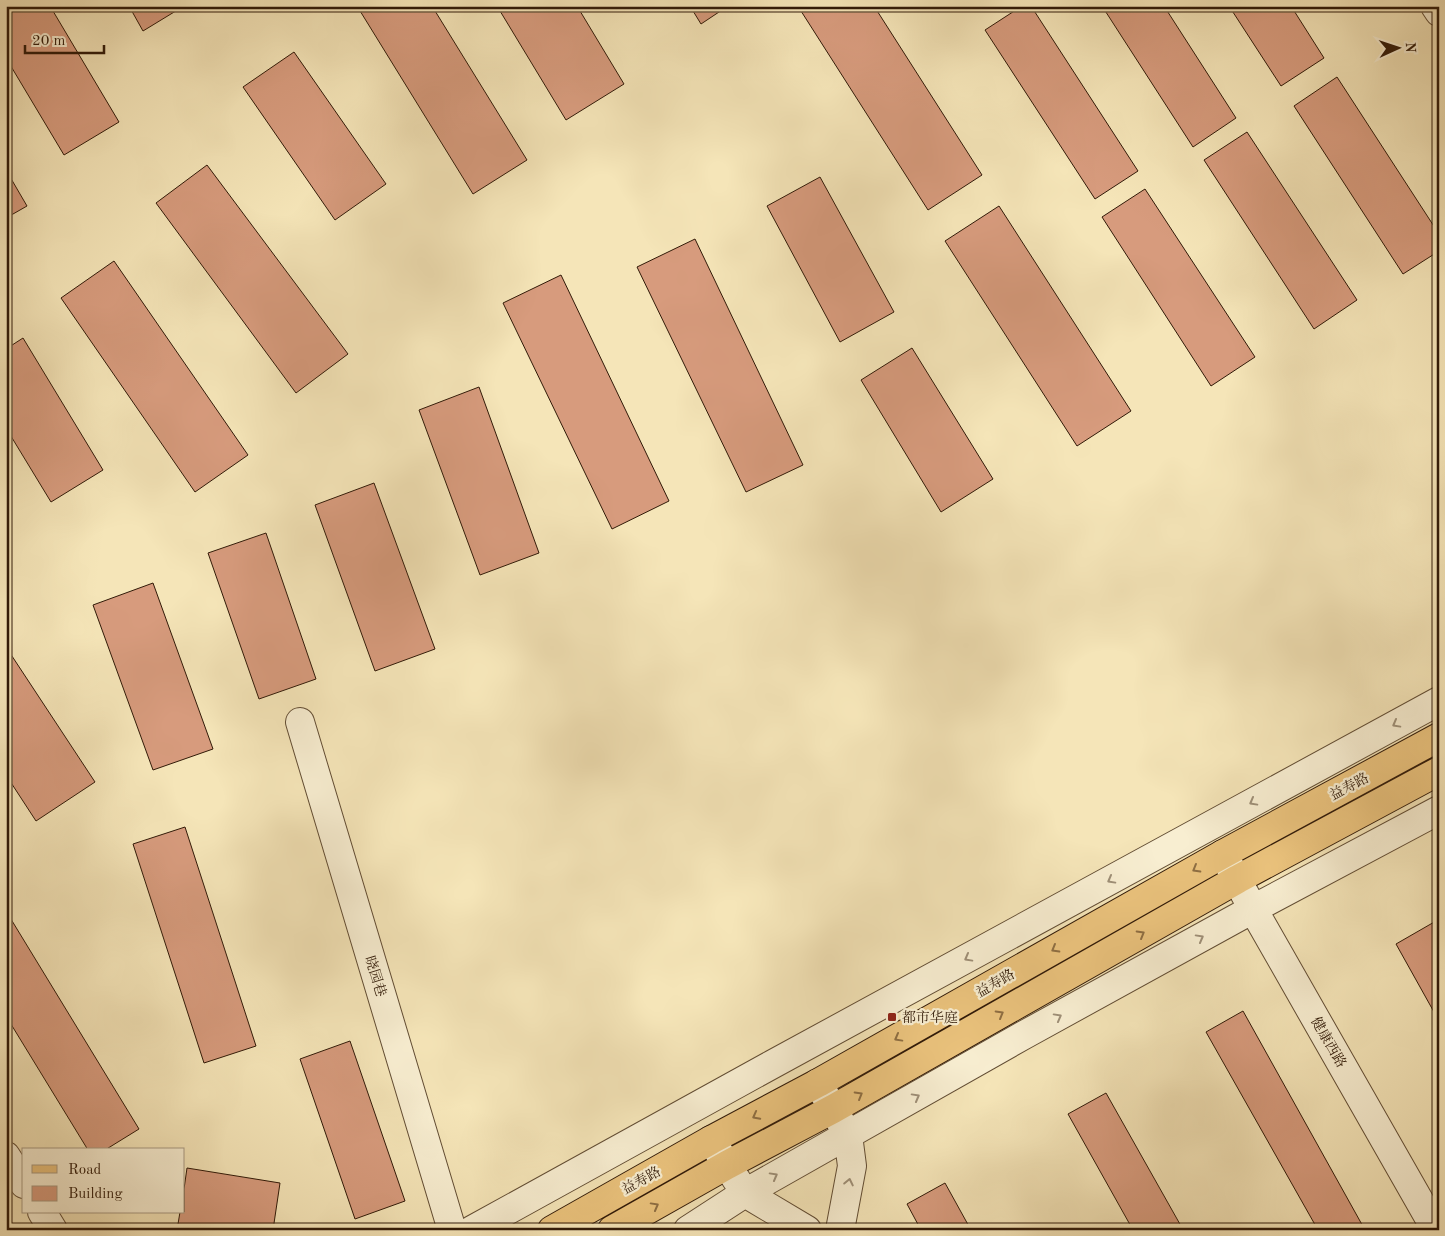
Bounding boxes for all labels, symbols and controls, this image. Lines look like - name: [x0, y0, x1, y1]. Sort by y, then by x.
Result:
- scale bar: [25, 22, 104, 54]
- north arrow: [1372, 22, 1422, 72]
- text: 20 m: [32, 34, 66, 49]
- text: N: [1403, 42, 1417, 53]
- one-way arrow: [1392, 718, 1401, 728]
- street label: 益寿路: [1327, 770, 1371, 803]
- one-way arrow: [1250, 796, 1259, 806]
- one-way arrow: [1192, 863, 1201, 873]
- one-way arrow: [1107, 874, 1116, 884]
- one-way arrow: [1136, 930, 1145, 940]
- one-way arrow: [1195, 935, 1204, 945]
- one-way arrow: [1051, 943, 1060, 953]
- one-way arrow: [964, 951, 973, 961]
- street label: 晓园巷: [362, 954, 389, 998]
- street label: 益寿路: [973, 966, 1017, 1000]
- place label: 都市华庭: [902, 1010, 958, 1025]
- marker: 都市华庭: [886, 1011, 898, 1023]
- one-way arrow: [995, 1011, 1004, 1021]
- one-way arrow: [1052, 1013, 1061, 1023]
- street label: 健康西路: [1308, 1014, 1349, 1070]
- one-way arrow: [894, 1032, 903, 1042]
- one-way arrow: [853, 1091, 862, 1101]
- one-way arrow: [911, 1093, 920, 1103]
- one-way arrow: [752, 1110, 761, 1120]
- legend: [22, 1148, 185, 1214]
- text: Road: [68, 1163, 102, 1178]
- street label: 益寿路: [619, 1164, 663, 1197]
- one-way arrow: [769, 1173, 778, 1183]
- one-way arrow: [843, 1178, 854, 1186]
- text: Building: [68, 1187, 123, 1202]
- one-way arrow: [649, 1202, 658, 1212]

